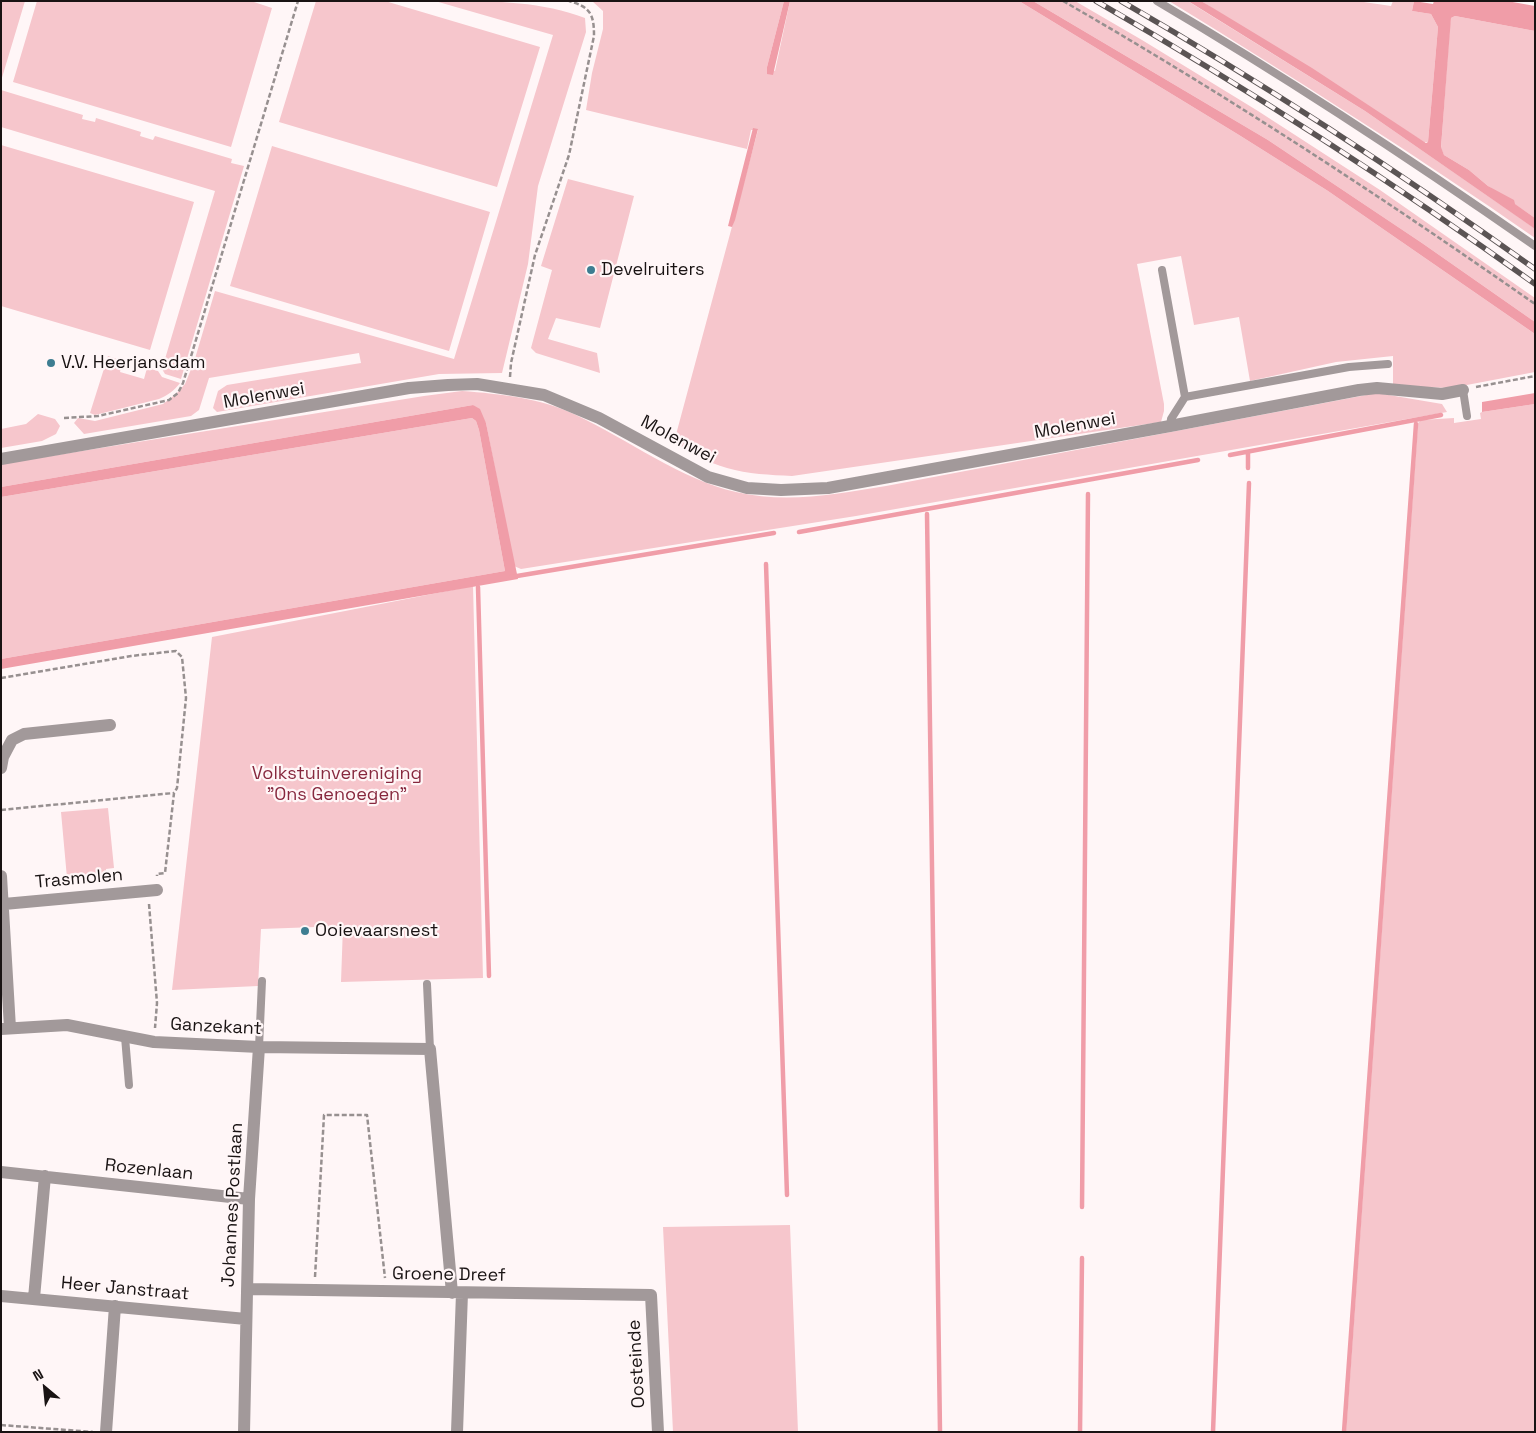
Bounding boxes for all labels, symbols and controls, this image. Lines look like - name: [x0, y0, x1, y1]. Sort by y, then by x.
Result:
- place label: Develruiters: [601, 259, 705, 281]
- marker: Develruiters: [585, 264, 597, 276]
- place label: V.V. Heerjansdam: [61, 352, 205, 374]
- marker: V.V. Heerjansdam: [45, 357, 57, 369]
- street label: Molenwei: [222, 378, 306, 414]
- street label: Molenwei: [1033, 408, 1117, 444]
- street label: Molenwei: [637, 411, 719, 469]
- park label: Volkstuinvereniging "Ons Genoegen": [252, 763, 422, 806]
- street label: Trasmolen: [34, 864, 124, 894]
- place label: Ooievaarsnest: [315, 920, 438, 942]
- marker: Ooievaarsnest: [299, 925, 311, 937]
- street label: Ganzekant: [170, 1014, 262, 1040]
- street label: Johannes Postlaan: [218, 1122, 248, 1288]
- street label: Rozenlaan: [104, 1155, 194, 1185]
- street label: Groene Dreef: [392, 1263, 506, 1287]
- street label: Heer Janstraat: [60, 1273, 190, 1305]
- street label: Oosteinde: [624, 1319, 650, 1409]
- north arrow: [20, 1363, 70, 1413]
- text: N: [30, 1365, 46, 1385]

